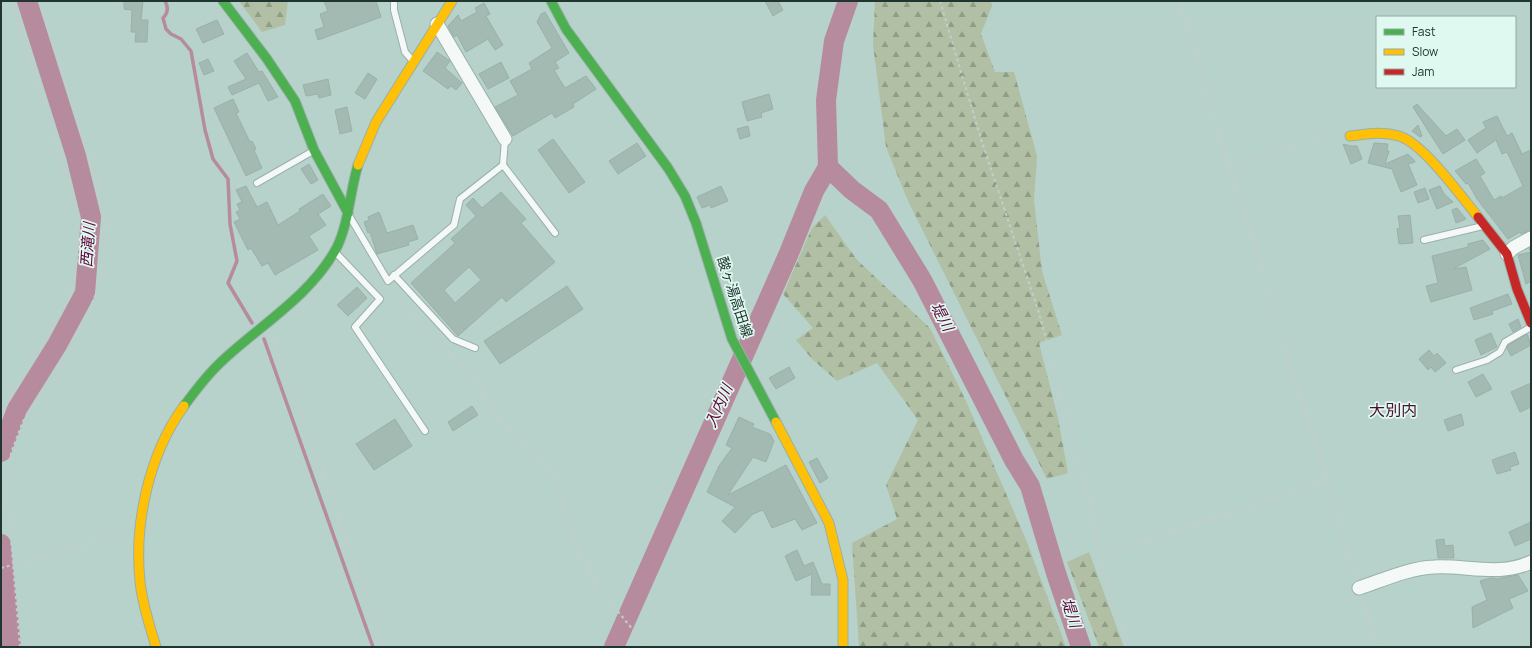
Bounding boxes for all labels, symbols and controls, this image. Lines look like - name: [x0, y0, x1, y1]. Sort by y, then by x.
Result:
- legend: [1376, 16, 1516, 88]
- text: Fast: [1412, 23, 1436, 40]
- text: Slow: [1412, 43, 1438, 60]
- text: Jam: [1412, 63, 1434, 80]
- water label: 西滝川: [75, 220, 100, 268]
- street label: 酸ヶ湯高田線: [713, 254, 757, 340]
- water label: 堤川: [926, 299, 960, 337]
- water label: 入内川: [700, 379, 738, 431]
- district label: 大別内: [1369, 399, 1417, 421]
- water label: 堤川: [1057, 595, 1087, 632]

